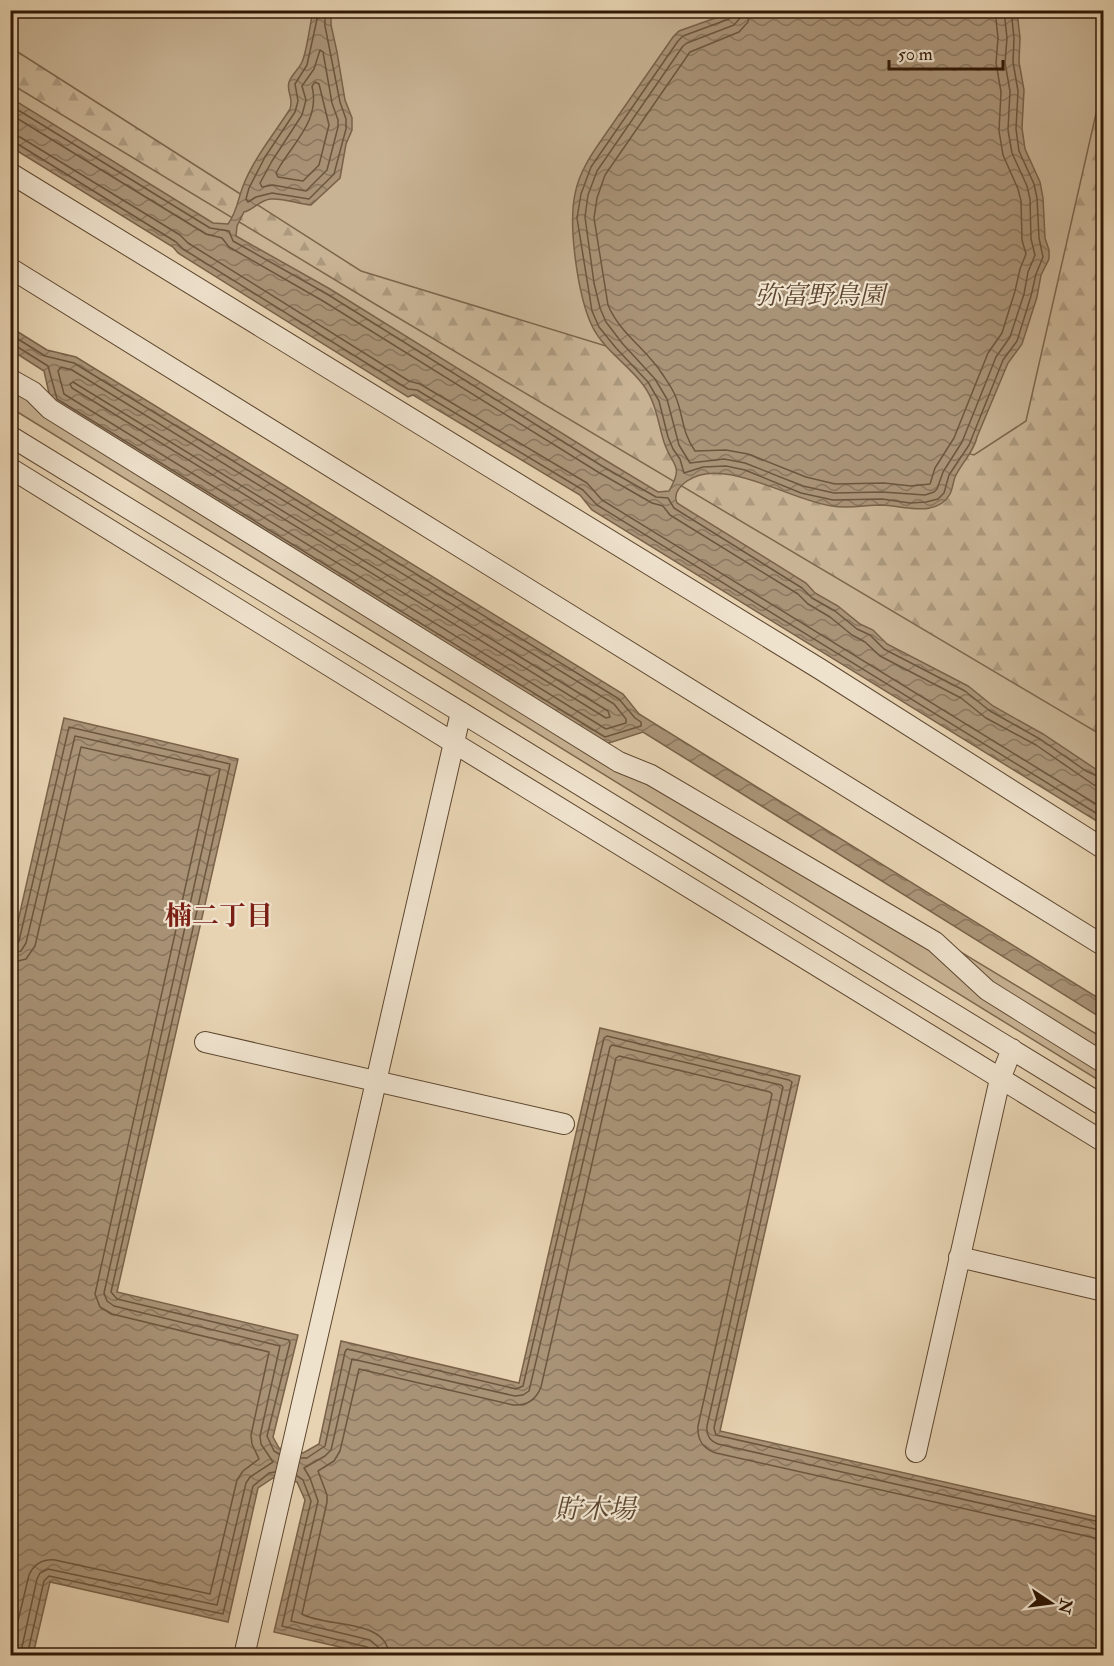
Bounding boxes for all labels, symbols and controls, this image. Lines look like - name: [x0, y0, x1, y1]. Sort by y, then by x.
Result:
- scale bar: [889, 33, 1003, 71]
- text: 50 m: [898, 43, 933, 66]
- park label: 弥富野鳥園: [755, 280, 889, 312]
- district label: 楠二丁目: [165, 900, 273, 933]
- water label: 貯木場: [555, 1493, 638, 1526]
- north arrow: [1021, 1573, 1081, 1633]
- text: N: [1053, 1596, 1076, 1616]

